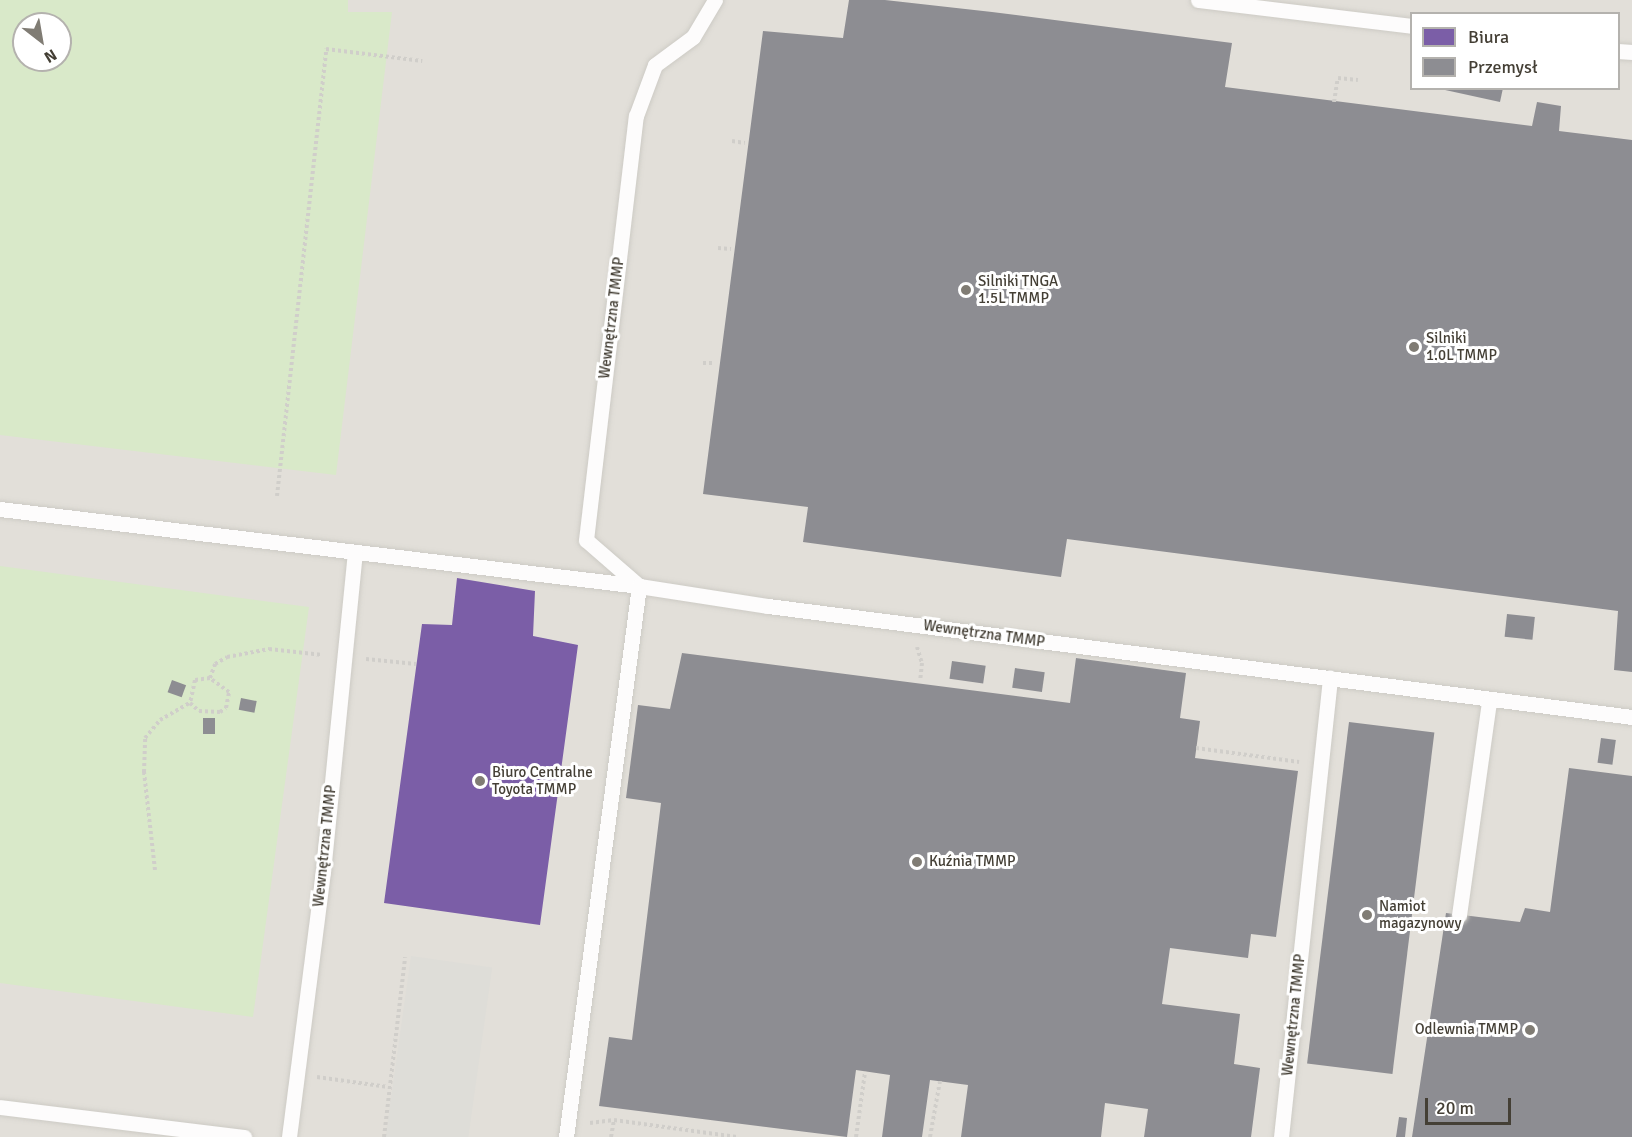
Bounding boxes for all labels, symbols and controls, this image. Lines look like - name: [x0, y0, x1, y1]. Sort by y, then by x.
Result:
- north arrow: [12, 12, 72, 72]
- legend: [1410, 12, 1620, 90]
- text: Biura: [1468, 26, 1509, 48]
- text: N: [40, 44, 60, 67]
- text: Przemysł: [1468, 56, 1538, 78]
- street label: Wewnętrzna TMMP: [596, 256, 628, 380]
- place label: Silniki TNGA 1.5L TMMP: [978, 272, 1058, 307]
- marker: Silniki TNGA 1.5L TMMP: [959, 283, 973, 297]
- place label: Silniki 1.0L TMMP: [1426, 329, 1497, 364]
- marker: Silniki 1.0L TMMP: [1407, 340, 1421, 354]
- street label: Wewnętrzna TMMP: [922, 617, 1046, 651]
- place label: Biuro Centralne Toyota TMMP: [492, 763, 593, 798]
- marker: Biuro Centralne Toyota TMMP: [473, 774, 487, 788]
- street label: Wewnętrzna TMMP: [310, 784, 340, 908]
- place label: Kuźnia TMMP: [929, 853, 1016, 871]
- marker: Kuźnia TMMP: [910, 855, 924, 869]
- place label: Namiot magazynowy: [1379, 897, 1461, 932]
- marker: Namiot magazynowy: [1360, 908, 1374, 922]
- street label: Wewnętrzna TMMP: [1279, 953, 1309, 1077]
- place label: Odlewnia TMMP: [1415, 1021, 1518, 1039]
- marker: Odlewnia TMMP: [1523, 1023, 1537, 1037]
- scale bar: [1428, 1086, 1514, 1124]
- text: 20 m: [1436, 1097, 1474, 1119]

